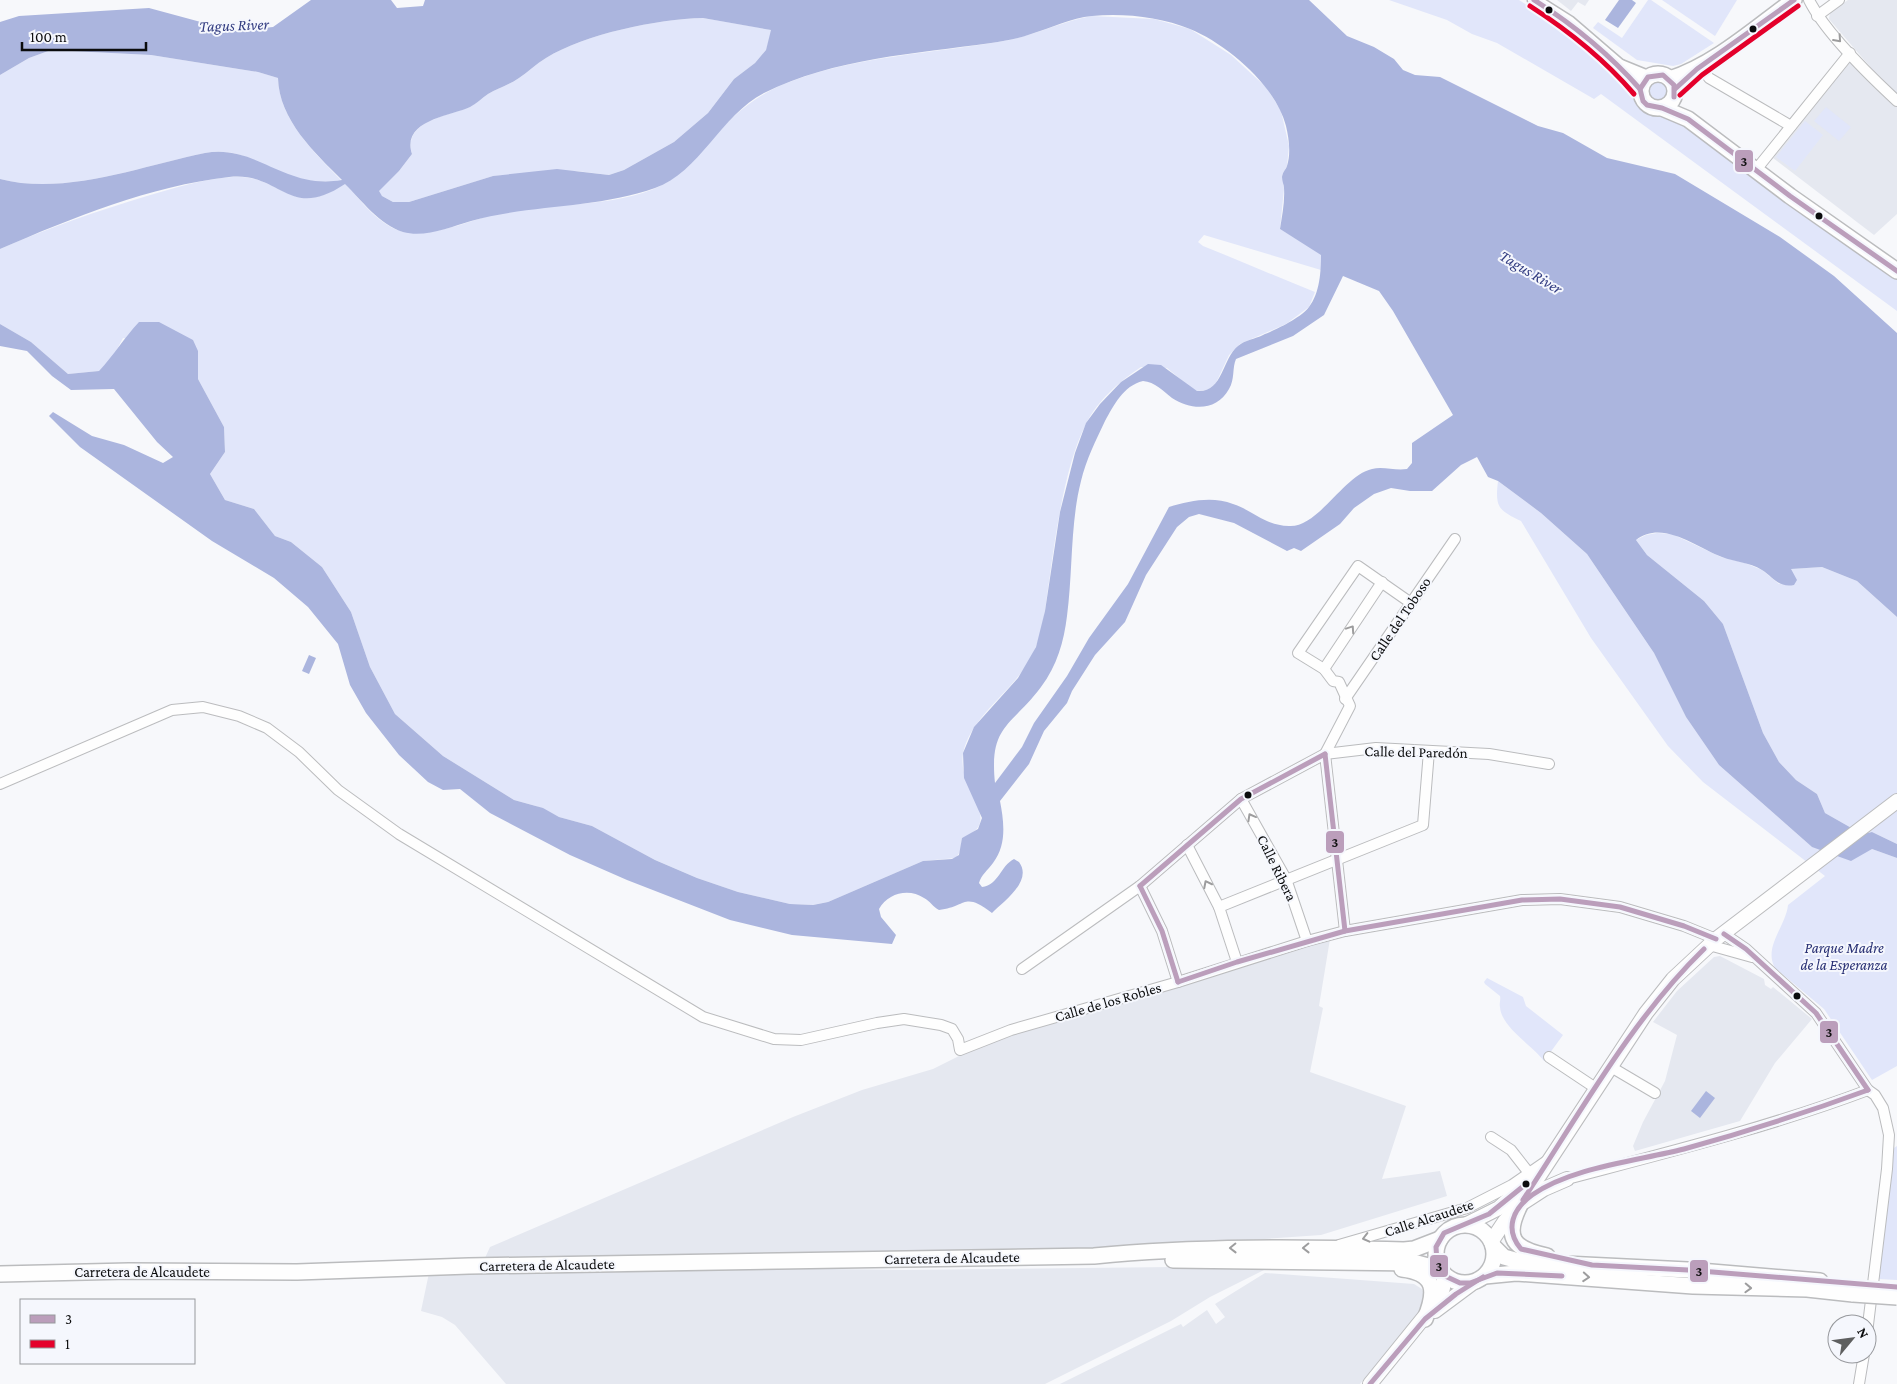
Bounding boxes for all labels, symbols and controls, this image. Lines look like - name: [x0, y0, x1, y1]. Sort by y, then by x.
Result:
- unlabelled marker: [1544, 5, 1554, 15]
- water label: Tagus River: [199, 15, 270, 36]
- scale bar: [22, 20, 146, 52]
- unlabelled marker: [1748, 24, 1758, 34]
- text: 100 m: [30, 29, 67, 45]
- one-way arrow: [1832, 33, 1841, 42]
- line badge: 3: [1734, 149, 1754, 173]
- text: 3: [1741, 153, 1748, 169]
- unlabelled marker: [1814, 211, 1824, 221]
- water label: Tagus River: [1496, 247, 1566, 298]
- street label: Calle del Toboso: [1366, 574, 1434, 664]
- one-way arrow: [1345, 625, 1354, 635]
- street label: Calle del Paredón: [1364, 743, 1468, 761]
- unlabelled marker: [1243, 790, 1253, 800]
- one-way arrow: [1248, 813, 1258, 822]
- line badge: 3: [1325, 830, 1345, 854]
- street label: Calle Ribera: [1254, 832, 1300, 904]
- text: 3: [1332, 834, 1339, 850]
- one-way arrow: [1203, 880, 1213, 889]
- park label: Parque Madre de la Esperanza: [1801, 940, 1887, 974]
- street label: Calle de los Robles: [1053, 979, 1163, 1025]
- unlabelled marker: [1792, 991, 1802, 1001]
- line badge: 3: [1819, 1020, 1839, 1044]
- text: 3: [1826, 1024, 1833, 1040]
- unlabelled marker: [1521, 1179, 1531, 1189]
- street label: Calle Alcaudete: [1383, 1196, 1476, 1240]
- one-way arrow: [1362, 1232, 1370, 1242]
- one-way arrow: [1229, 1243, 1236, 1253]
- one-way arrow: [1302, 1243, 1310, 1253]
- street label: Carretera de Alcaudete: [884, 1249, 1020, 1267]
- line badge: 3: [1429, 1254, 1449, 1278]
- street label: Carretera de Alcaudete: [479, 1256, 615, 1274]
- text: 3: [1436, 1258, 1443, 1274]
- line badge: 3: [1689, 1259, 1709, 1283]
- text: 3: [1696, 1263, 1703, 1279]
- street label: Carretera de Alcaudete: [74, 1264, 210, 1280]
- one-way arrow: [1582, 1272, 1590, 1283]
- one-way arrow: [1744, 1283, 1752, 1294]
- legend: [20, 1299, 195, 1364]
- text: 3: [65, 1311, 72, 1327]
- north arrow: [1827, 1314, 1877, 1364]
- text: N: [1854, 1325, 1873, 1341]
- text: 1: [65, 1336, 70, 1352]

